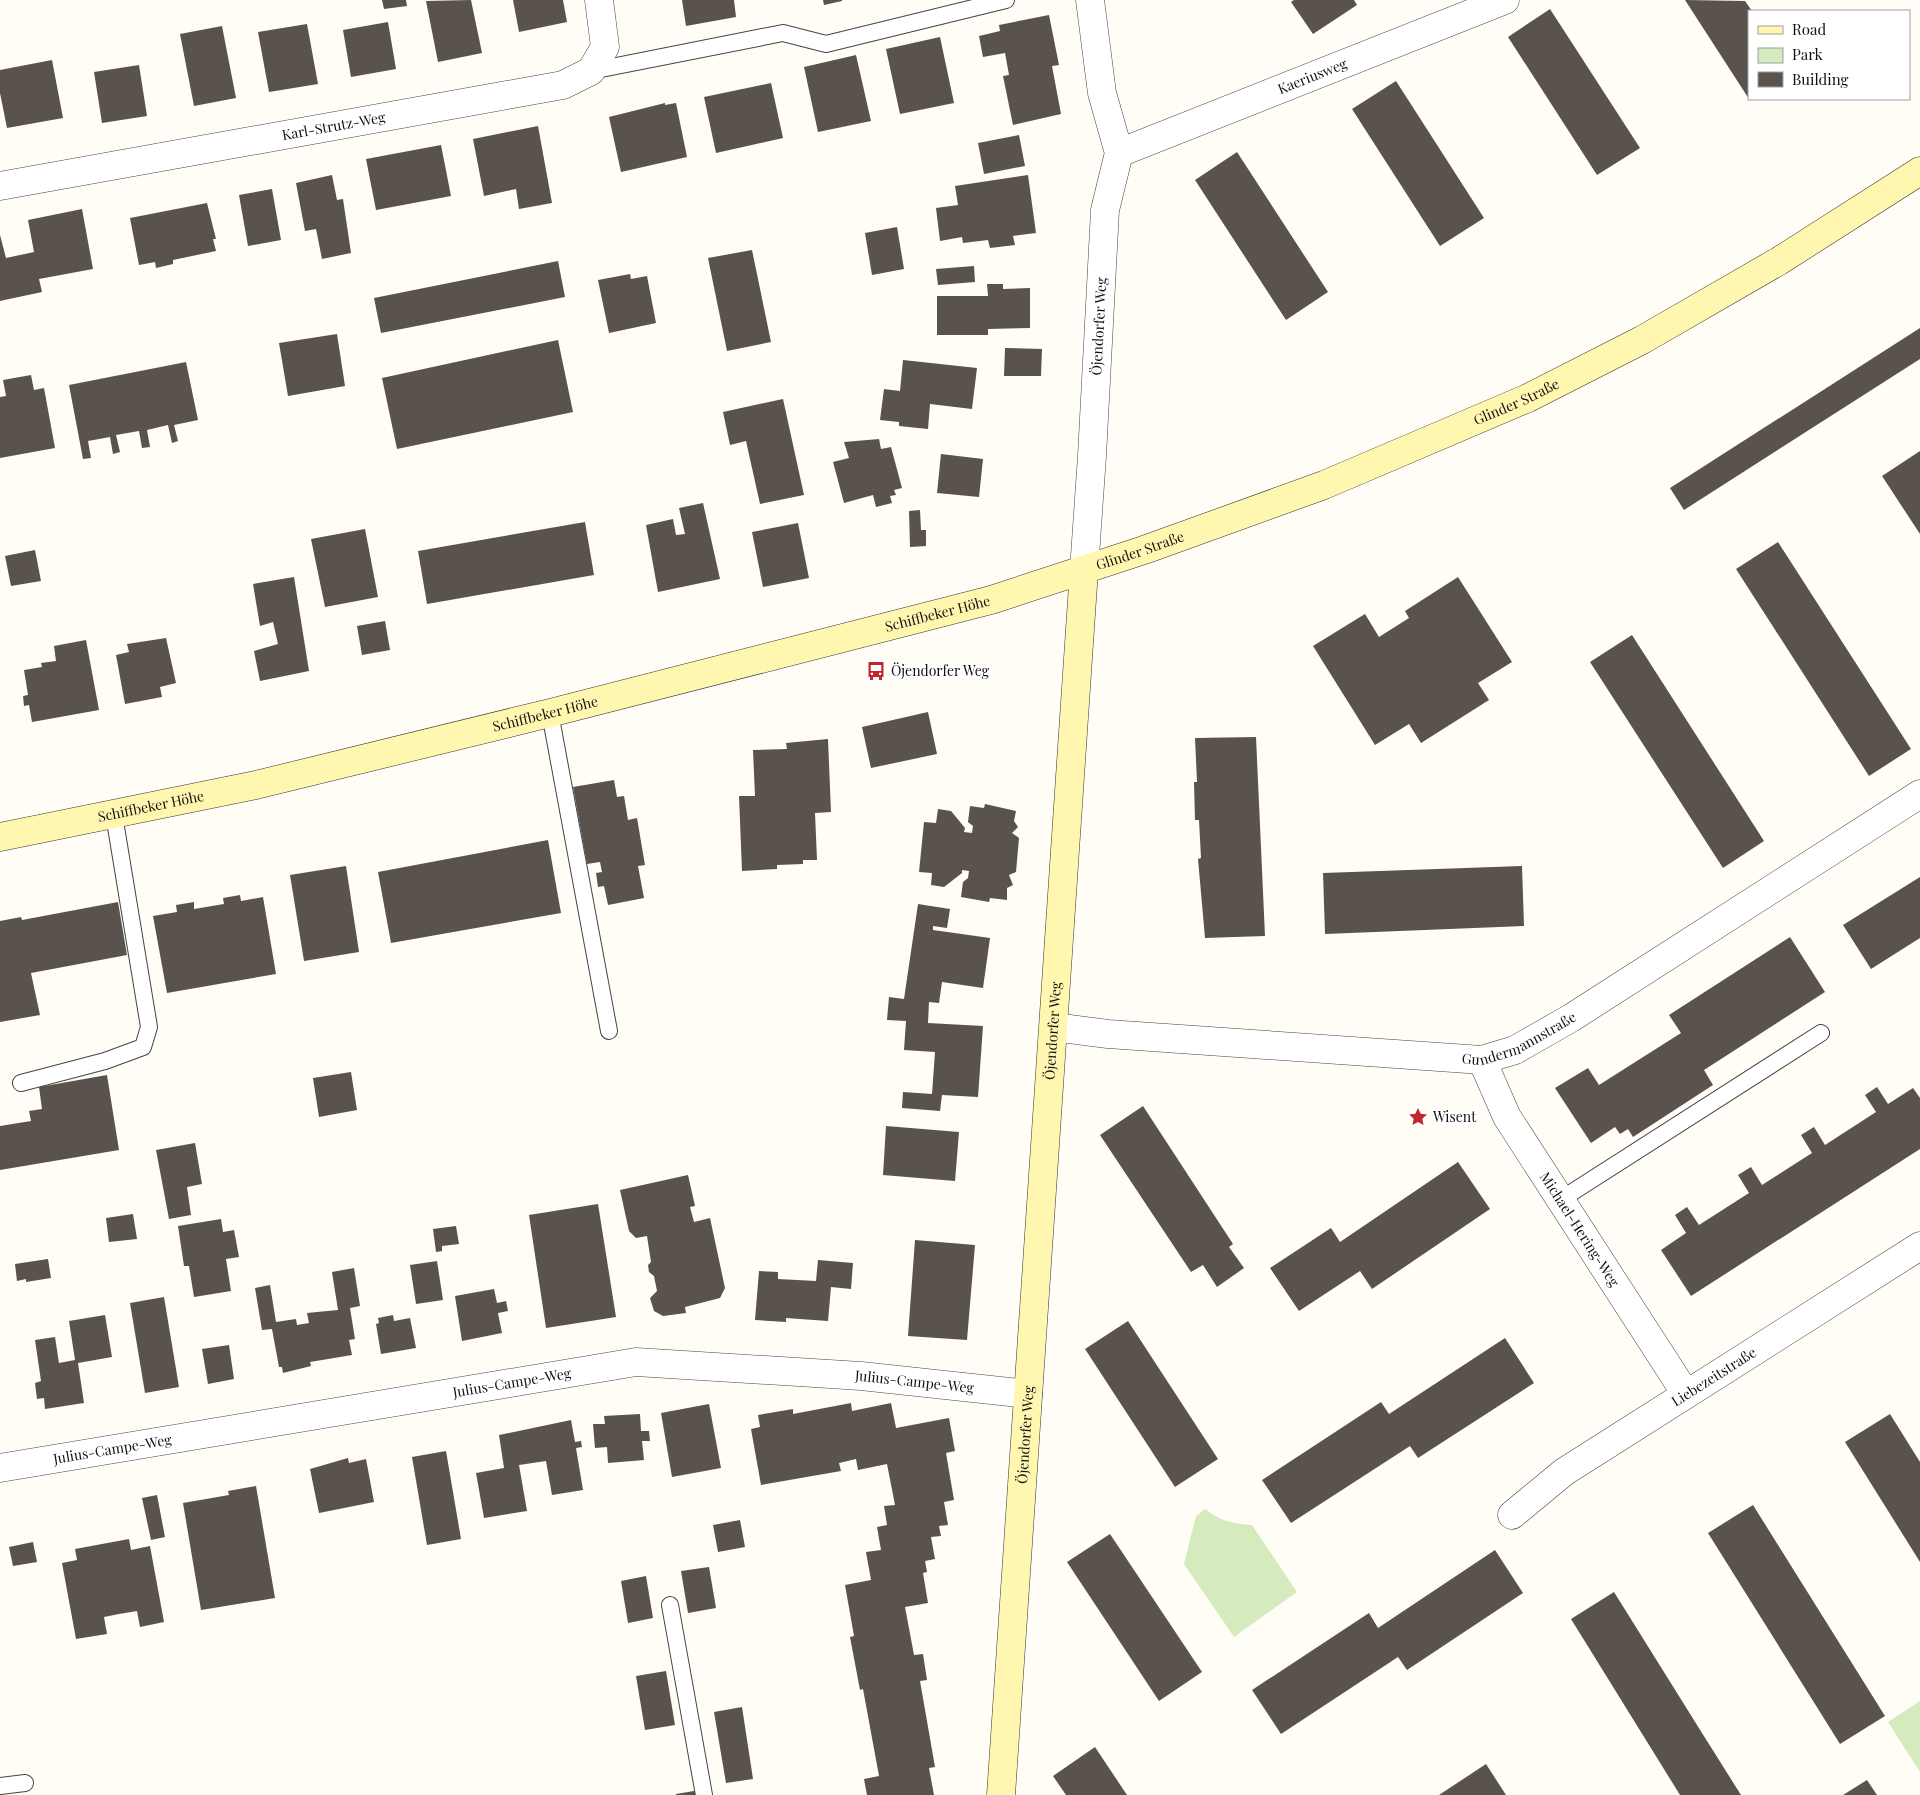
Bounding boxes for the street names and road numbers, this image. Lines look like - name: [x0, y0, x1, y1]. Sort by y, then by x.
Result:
- street label: Kaeriusweg: [1275, 53, 1350, 98]
- street label: Karl-Strutz-Weg: [280, 107, 387, 144]
- street label: Öjendorfer Weg: [1086, 276, 1110, 376]
- street label: Glinder Straße: [1470, 374, 1562, 429]
- street label: Glinder Straße: [1093, 526, 1186, 574]
- street label: Schiffbeker Höhe: [883, 591, 992, 636]
- street label: Schiffbeker Höhe: [490, 691, 600, 736]
- street label: Schiffbeker Höhe: [96, 786, 206, 826]
- street label: Öjendorfer Weg: [1039, 980, 1065, 1080]
- street label: Gundermannstraße: [1461, 1007, 1580, 1069]
- street label: Michael-Hering-Weg: [1536, 1168, 1624, 1291]
- street label: Liebezeitstraße: [1668, 1342, 1760, 1410]
- street label: Julius-Campe-Weg: [450, 1363, 573, 1402]
- street label: Julius-Campe-Weg: [853, 1366, 976, 1397]
- street label: Öjendorfer Weg: [1012, 1385, 1038, 1484]
- street label: Julius-Campe-Weg: [51, 1429, 173, 1468]

